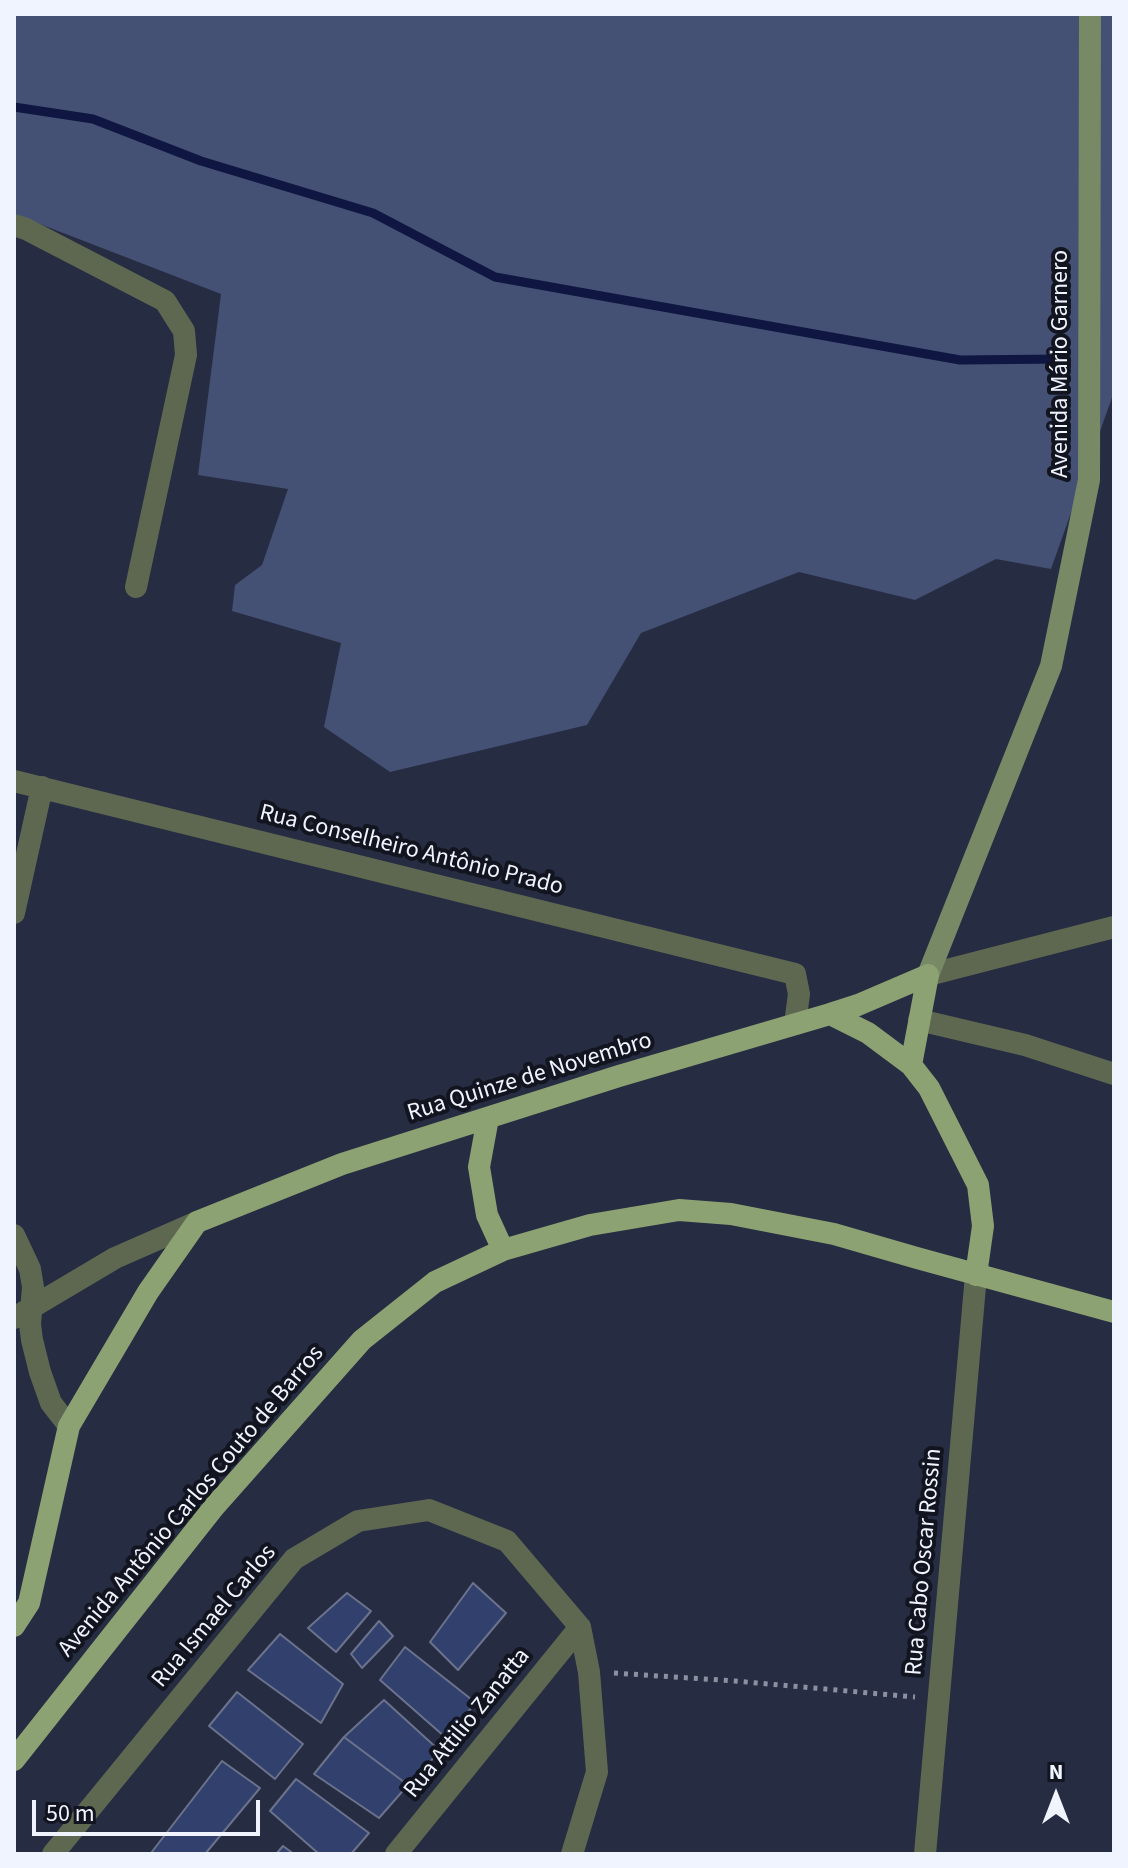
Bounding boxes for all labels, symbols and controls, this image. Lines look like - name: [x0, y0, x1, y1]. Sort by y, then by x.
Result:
- street label: Avenida Mário Garnero: [1048, 250, 1076, 478]
- street label: Rua Conselheiro Antônio Prado: [256, 799, 566, 903]
- street label: Rua Quinze de Novembro: [404, 1027, 656, 1129]
- street label: Avenida Antônio Carlos Couto de Barros: [53, 1340, 331, 1664]
- street label: Rua Cabo Oscar Rossin: [901, 1447, 949, 1677]
- street label: Rua Ismael Carlos: [147, 1540, 283, 1694]
- street label: Rua Attilio Zanatta: [399, 1643, 537, 1805]
- north arrow: [1016, 1756, 1096, 1836]
- text: N: [1049, 1756, 1063, 1788]
- scale bar: [36, 1784, 264, 1834]
- text: 50 m: [46, 1796, 95, 1831]

